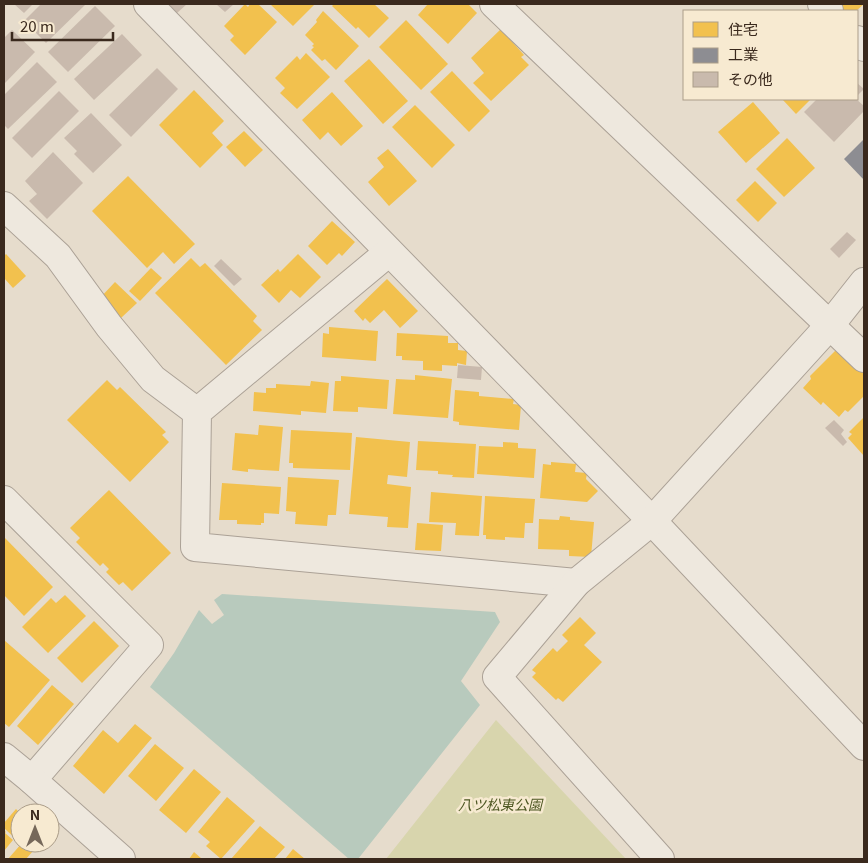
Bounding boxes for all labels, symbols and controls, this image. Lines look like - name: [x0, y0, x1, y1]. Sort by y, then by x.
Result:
- scale bar: [12, 10, 114, 42]
- legend: [683, 10, 858, 100]
- text: 20 m: [20, 15, 54, 36]
- text: 住宅: [728, 18, 758, 39]
- text: 工業: [728, 43, 758, 64]
- text: その他: [728, 68, 773, 89]
- park label: 八ツ松東公園: [458, 794, 544, 814]
- north arrow: [10, 803, 60, 853]
- text: N: [30, 804, 40, 824]

